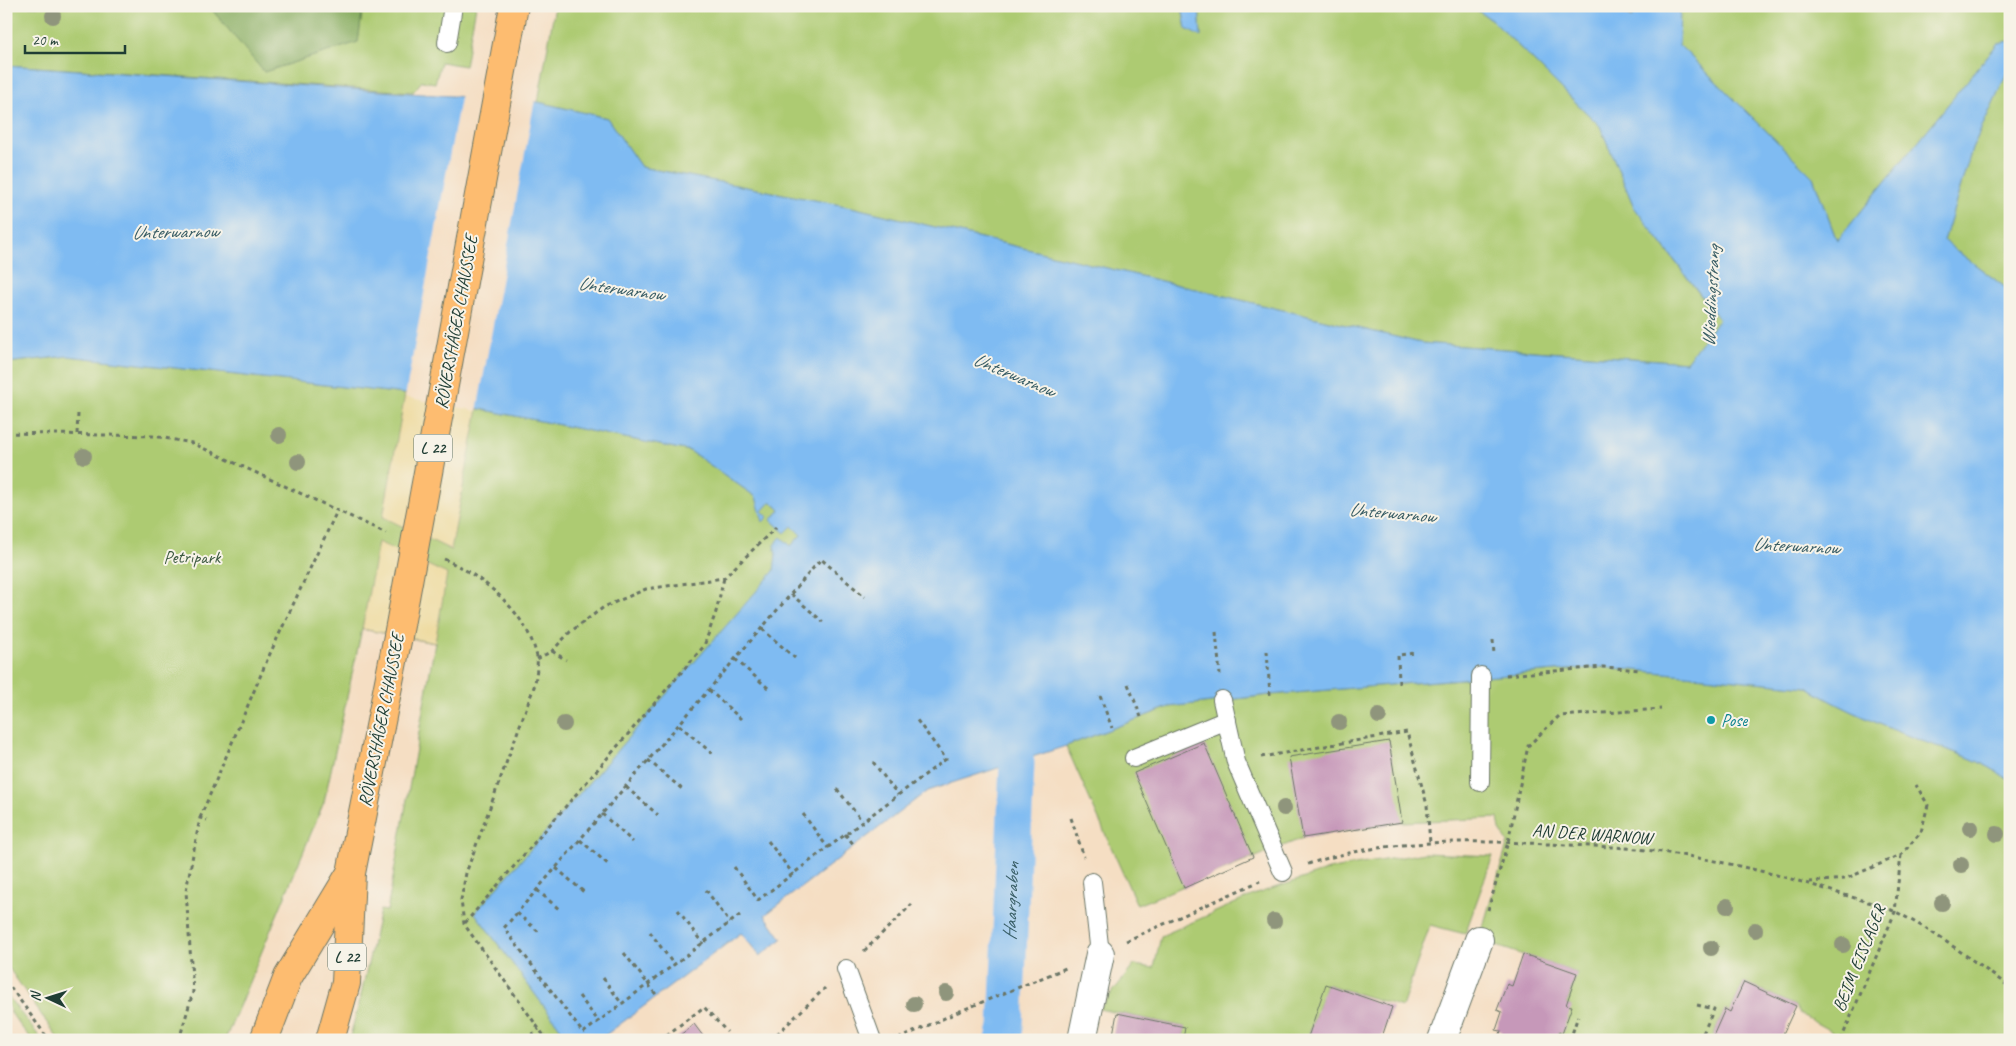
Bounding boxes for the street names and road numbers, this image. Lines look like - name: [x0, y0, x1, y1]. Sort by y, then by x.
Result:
- street label: RÖVERSHÄGER CHAUSSEE: [430, 231, 482, 411]
- road number: L 22: [414, 434, 452, 462]
- street label: RÖVERSHÄGER CHAUSSEE: [353, 629, 409, 809]
- street label: AN DER WARNOW: [1532, 819, 1656, 849]
- street label: BEIM EISLAGER: [1828, 900, 1891, 1015]
- road number: L 22: [328, 944, 366, 970]

